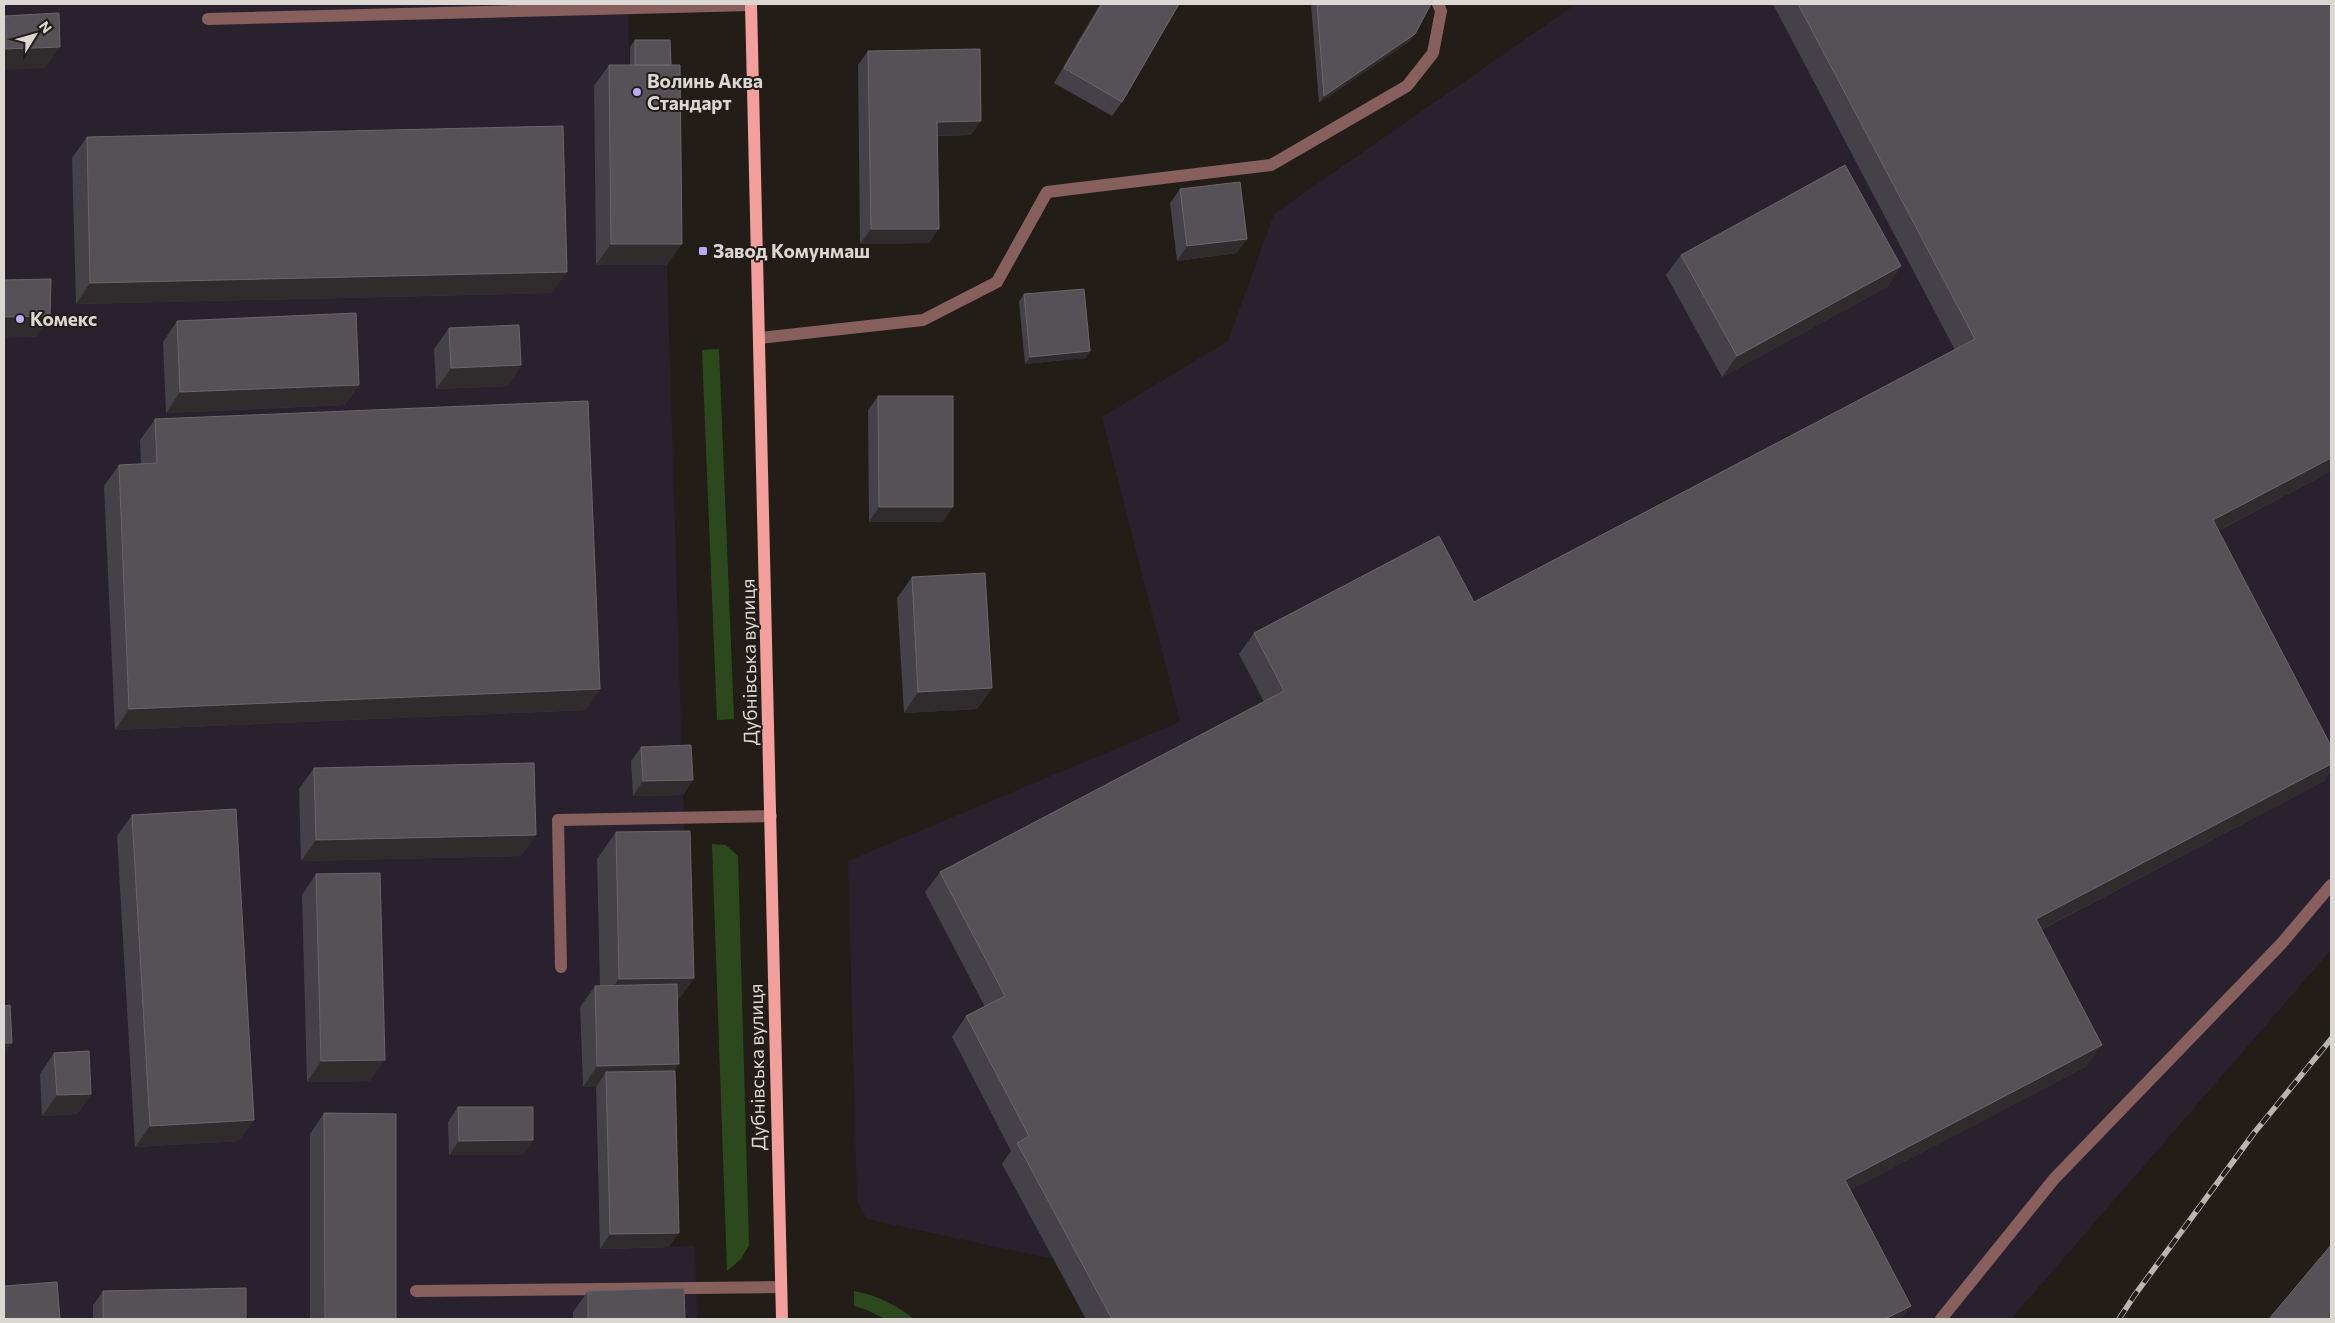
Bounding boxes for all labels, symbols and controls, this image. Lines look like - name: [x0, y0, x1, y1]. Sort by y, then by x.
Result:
- north arrow: [10, 10, 60, 60]
- text: N: [36, 18, 56, 36]
- place label: Волинь Аква Стандарт: [647, 69, 763, 114]
- marker: Волинь Аква Стандарт: [631, 86, 643, 98]
- place label: Завод Комунмаш: [713, 239, 870, 262]
- marker: Завод Комунмаш: [697, 245, 709, 257]
- place label: Комекс: [30, 307, 97, 330]
- marker: Комекс: [14, 313, 26, 325]
- street label: Дубнівська вулиця: [736, 578, 761, 746]
- street label: Дубнівська вулиця: [744, 983, 769, 1151]

